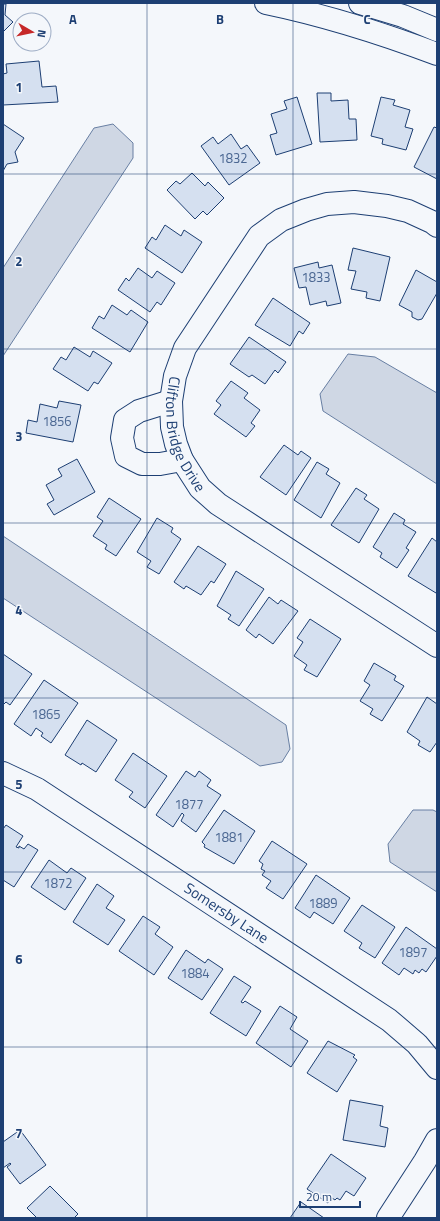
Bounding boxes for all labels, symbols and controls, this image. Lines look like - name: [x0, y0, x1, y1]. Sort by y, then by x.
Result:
- text: A: [69, 9, 77, 29]
- text: B: [216, 9, 224, 29]
- text: C: [363, 9, 371, 29]
- north arrow: [12, 12, 52, 52]
- text: N: [33, 29, 50, 39]
- text: 1: [15, 77, 23, 97]
- house number: 1832: [218, 148, 248, 168]
- text: 2: [15, 251, 23, 271]
- house number: 1833: [301, 267, 331, 287]
- street label: Clifton Bridge Drive: [160, 375, 212, 496]
- house number: 1856: [42, 411, 72, 431]
- text: 3: [15, 426, 23, 446]
- text: 4: [15, 600, 23, 620]
- house number: 1865: [31, 704, 61, 724]
- text: 5: [15, 774, 23, 794]
- house number: 1877: [174, 794, 204, 814]
- house number: 1881: [214, 827, 244, 847]
- house number: 1872: [43, 873, 73, 893]
- street label: Somersby Lane: [180, 877, 273, 949]
- house number: 1889: [308, 893, 338, 913]
- house number: 1897: [398, 942, 428, 962]
- text: 6: [15, 949, 23, 969]
- house number: 1884: [180, 963, 210, 983]
- text: 7: [15, 1123, 23, 1143]
- scale bar: [300, 1183, 360, 1209]
- text: 20 m: [306, 1187, 332, 1206]

